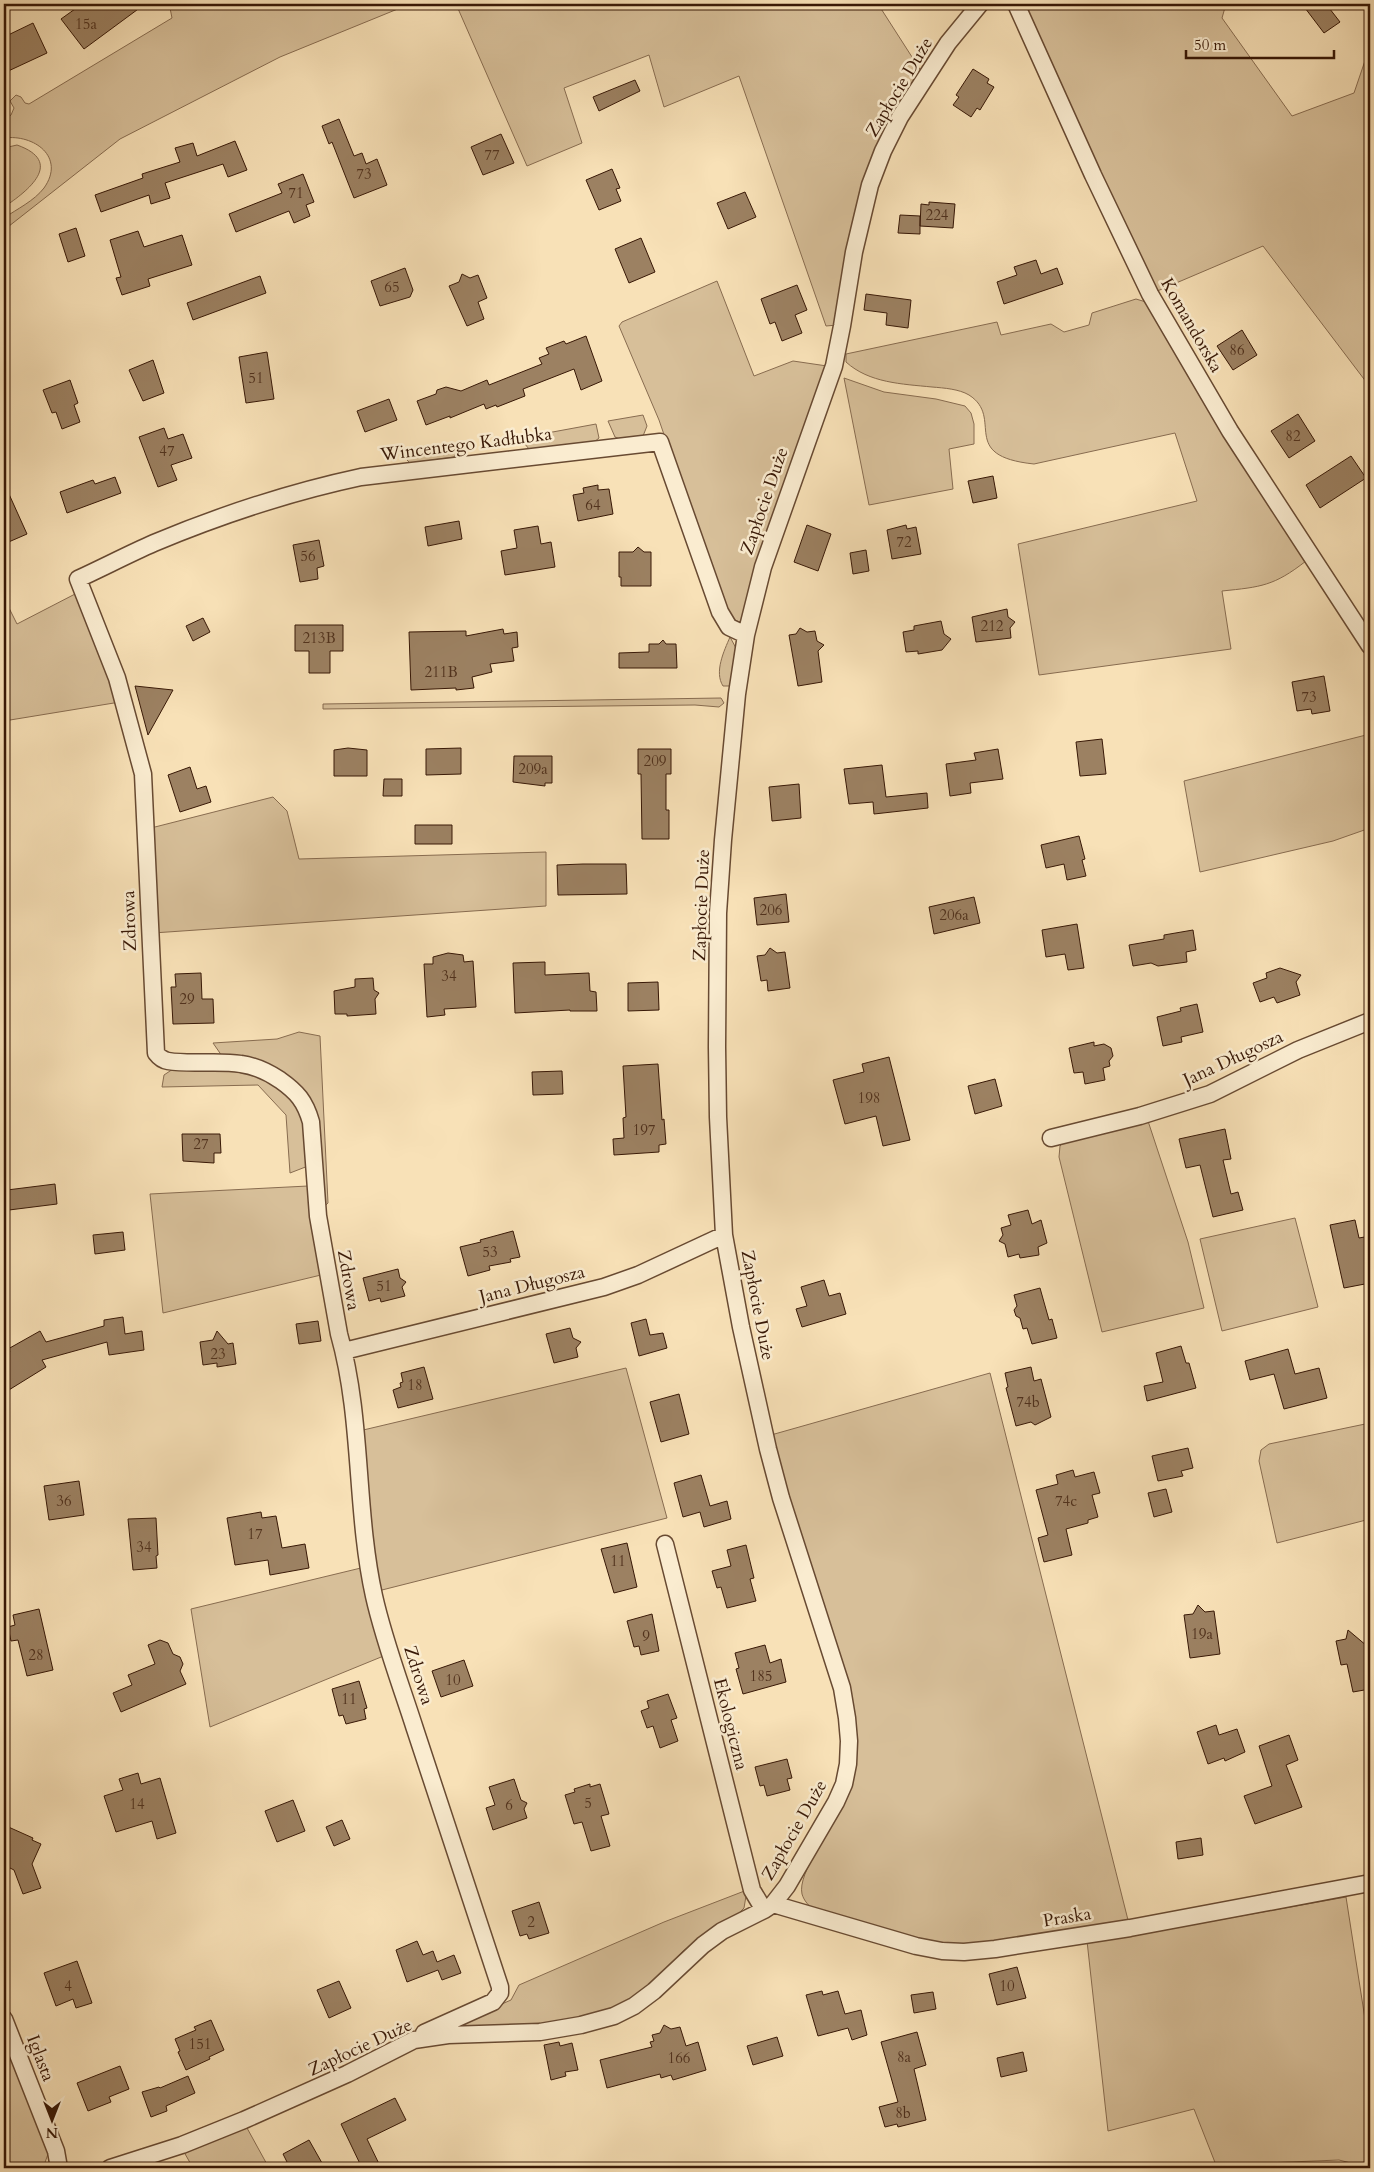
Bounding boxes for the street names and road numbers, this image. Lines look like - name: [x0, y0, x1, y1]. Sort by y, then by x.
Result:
- street label: Zapłocie Duże: [860, 33, 939, 142]
- street label: Komandorska: [1154, 273, 1229, 377]
- street label: Wincentego Kadłubka: [378, 422, 554, 468]
- street label: Zapłocie Duże: [734, 444, 795, 558]
- street label: Zapłocie Duże: [687, 849, 716, 961]
- street label: Zdrowa: [116, 890, 143, 952]
- street label: Jana Długosza: [1176, 1024, 1288, 1094]
- street label: Zdrowa: [331, 1248, 366, 1312]
- street label: Zapłocie Duże: [735, 1248, 780, 1362]
- street label: Jana Długosza: [474, 1259, 588, 1310]
- street label: Zdrowa: [397, 1642, 440, 1708]
- street label: Ekologiczna: [707, 1675, 754, 1773]
- street label: Zapłocie Duże: [756, 1776, 833, 1885]
- street label: Praska: [1041, 1901, 1093, 1934]
- street label: Zapłocie Duże: [304, 2012, 416, 2082]
- street label: Iglasta: [20, 2031, 61, 2085]

